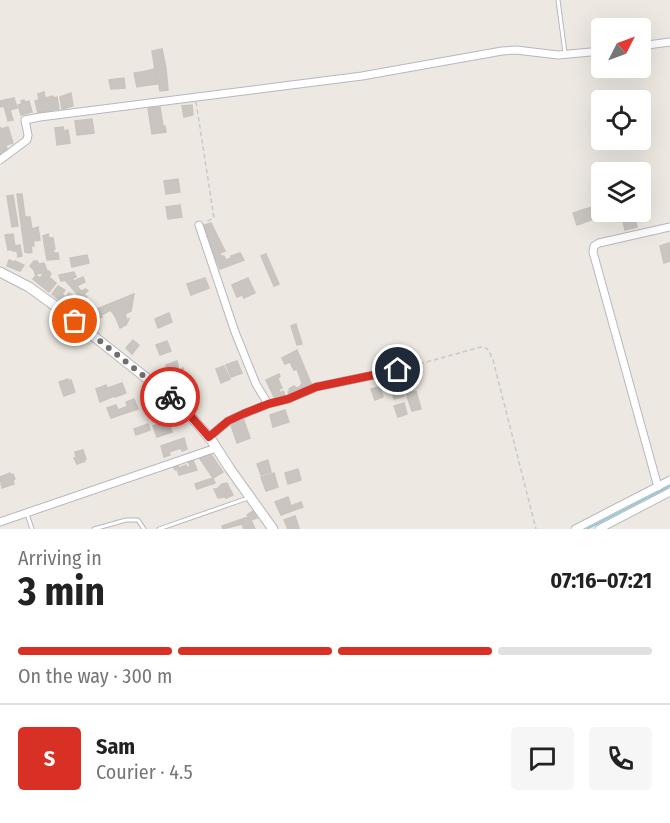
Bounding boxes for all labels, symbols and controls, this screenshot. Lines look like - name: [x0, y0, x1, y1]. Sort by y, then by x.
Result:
- north arrow: [591, 18, 651, 78]
- map controls: [591, 18, 651, 222]
- button: locate: [591, 90, 651, 150]
- button: layers: [591, 162, 651, 222]
- pin: [49, 295, 100, 346]
- icon: bag: [58, 304, 91, 337]
- pin: [372, 344, 423, 395]
- icon: home: [381, 353, 414, 386]
- courier: [140, 367, 200, 427]
- icon: bike: [154, 381, 187, 414]
- text: Arriving in: [18, 546, 102, 570]
- text: 07:16–07:21: [550, 567, 652, 594]
- text: 3 min: [18, 569, 105, 615]
- text: On the way · 300 m: [18, 664, 172, 688]
- button: chat: [511, 727, 574, 790]
- button: phone: [589, 727, 652, 790]
- text: Sam: [96, 733, 135, 760]
- text: S: [44, 745, 55, 772]
- text: Courier · 4.5: [96, 760, 193, 784]

